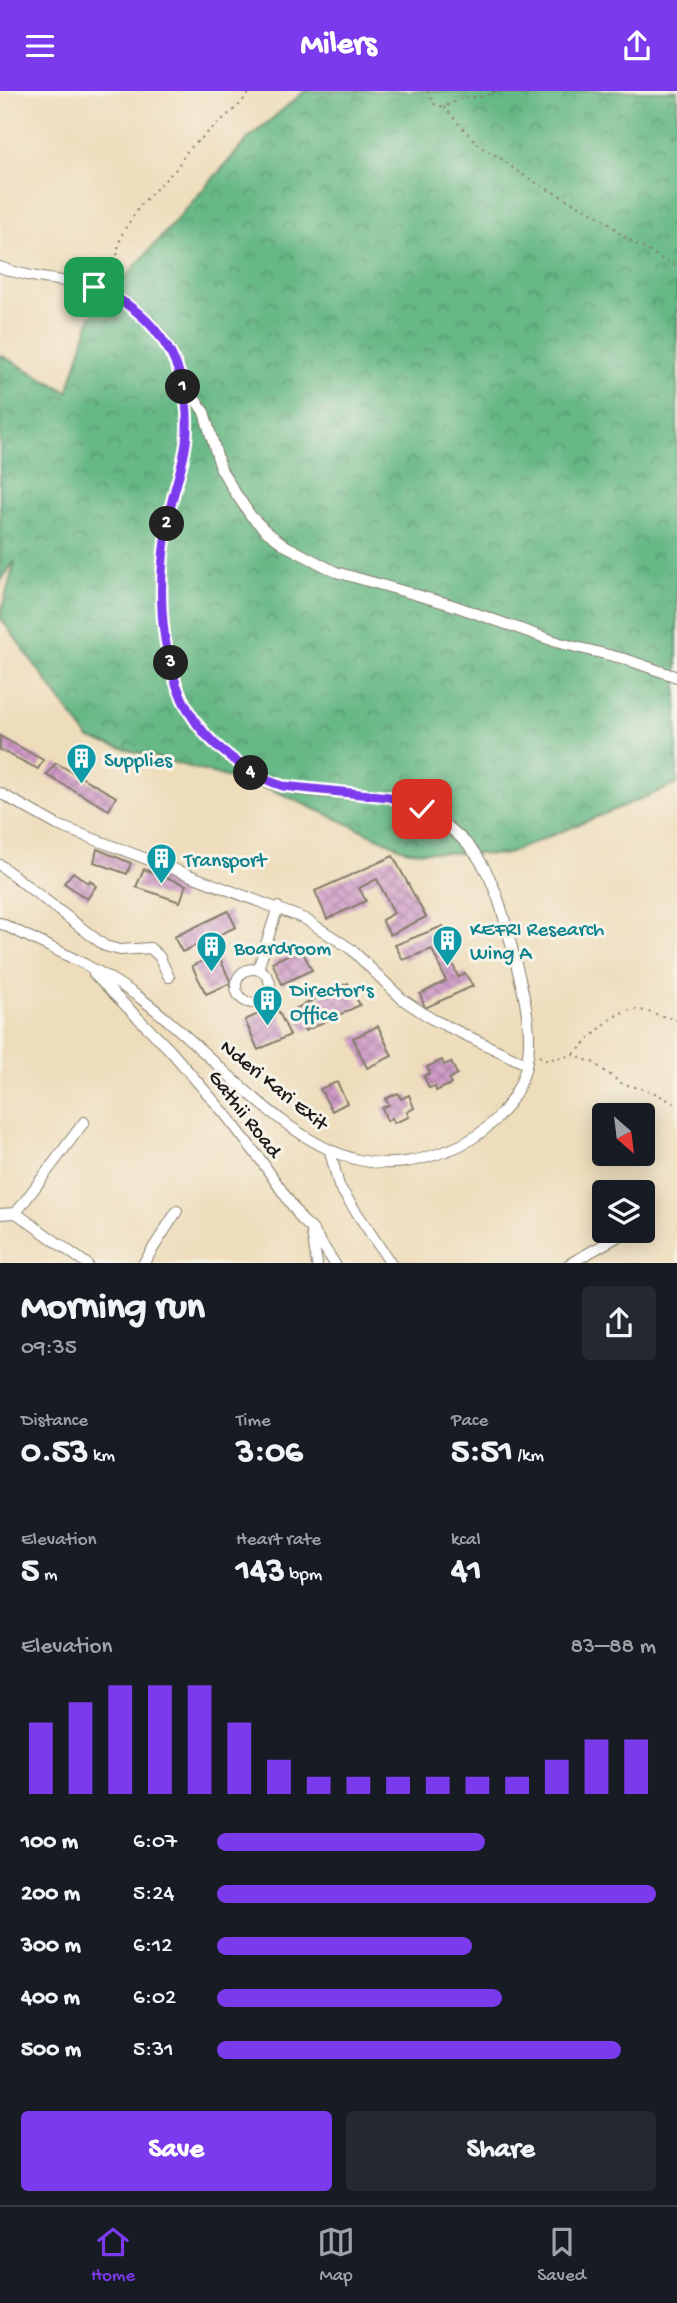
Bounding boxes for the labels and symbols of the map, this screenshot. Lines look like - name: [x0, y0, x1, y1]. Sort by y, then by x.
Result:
- pin: [64, 257, 124, 317]
- pin: 1: [166, 369, 200, 405]
- pin: 2: [150, 507, 184, 541]
- pin: 3: [154, 645, 188, 681]
- building icon: Supplies: [64, 742, 98, 786]
- place label: Supplies: [104, 750, 173, 775]
- pin: 4: [233, 755, 268, 791]
- pin: [392, 779, 452, 839]
- building icon: Transport: [144, 842, 178, 886]
- place label: Transport: [183, 850, 269, 875]
- place label: KEFRI Research Wing A: [470, 919, 604, 968]
- building icon: KEFRI Research Wing A: [430, 923, 464, 967]
- building icon: Boardroom: [194, 930, 228, 974]
- place label: Boardroom: [233, 938, 331, 963]
- place label: Director's Office: [288, 980, 375, 1029]
- building icon: Director's Office: [250, 984, 284, 1028]
- street label: Nderi Kari Exit: [214, 1036, 334, 1139]
- street label: Gathii Road: [201, 1066, 286, 1165]
- north arrow: [592, 1103, 654, 1165]

